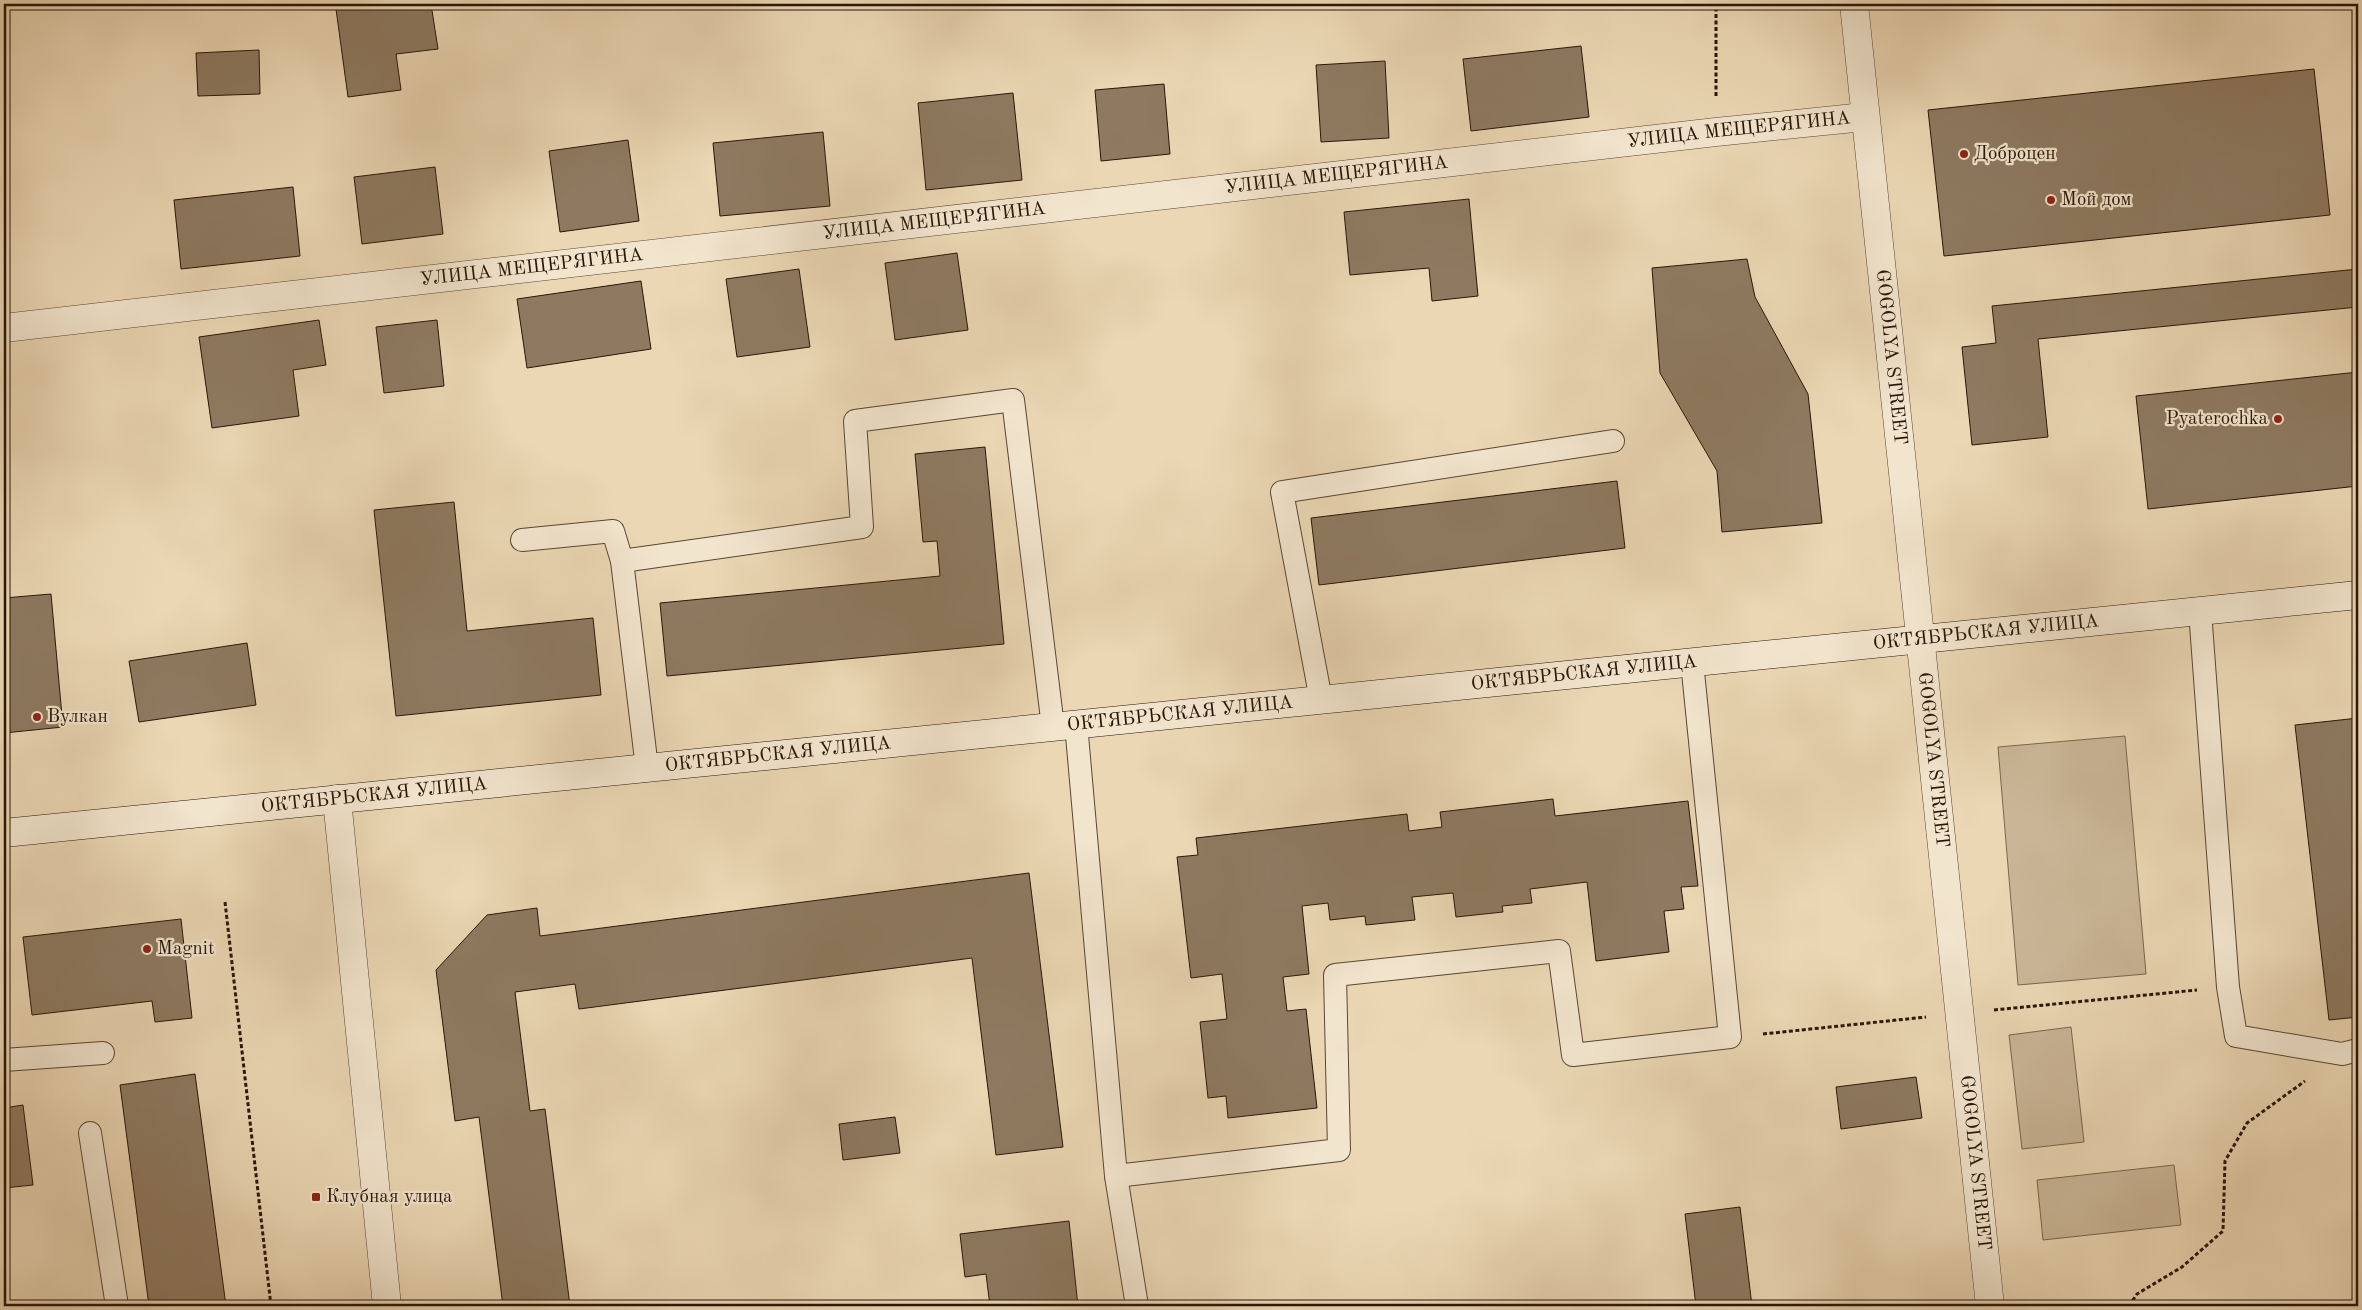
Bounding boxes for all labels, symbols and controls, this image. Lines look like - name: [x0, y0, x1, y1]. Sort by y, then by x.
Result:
- street label: УЛИЦА МЕЩЕРЯГИНА: [1626, 109, 1852, 152]
- place label: Доброцен: [1974, 145, 2056, 164]
- marker: Доброцен: [1958, 148, 1970, 160]
- street label: УЛИЦА МЕЩЕРЯГИНА: [1224, 153, 1449, 198]
- place label: Мой дом: [2061, 191, 2132, 210]
- marker: Мой дом: [2045, 194, 2057, 206]
- street label: УЛИЦА МЕЩЕРЯГИНА: [821, 199, 1047, 244]
- street label: УЛИЦА МЕЩЕРЯГИНА: [419, 245, 645, 290]
- street label: GOGOLYA STREET: [1872, 269, 1909, 446]
- place label: Pyaterochka: [2166, 410, 2269, 429]
- marker: Pyaterochka: [2272, 413, 2284, 425]
- street label: ОКТЯБРЬСКАЯ УЛИЦА: [1872, 612, 2100, 653]
- street label: ОКТЯБРЬСКАЯ УЛИЦА: [1470, 652, 1698, 694]
- street label: GOGOLYA STREET: [1914, 671, 1952, 848]
- street label: ОКТЯБРЬСКАЯ УЛИЦА: [1066, 693, 1294, 735]
- place label: Вулкан: [47, 708, 108, 727]
- marker: Вулкан: [31, 711, 43, 723]
- street label: ОКТЯБРЬСКАЯ УЛИЦА: [664, 734, 892, 776]
- street label: ОКТЯБРЬСКАЯ УЛИЦА: [260, 775, 489, 816]
- place label: Magnit: [157, 940, 215, 959]
- marker: Magnit: [141, 943, 153, 955]
- street label: GOGOLYA STREET: [1956, 1074, 1994, 1251]
- place label: Клубная улица: [326, 1188, 453, 1207]
- marker: Клубная улица: [310, 1191, 322, 1203]

